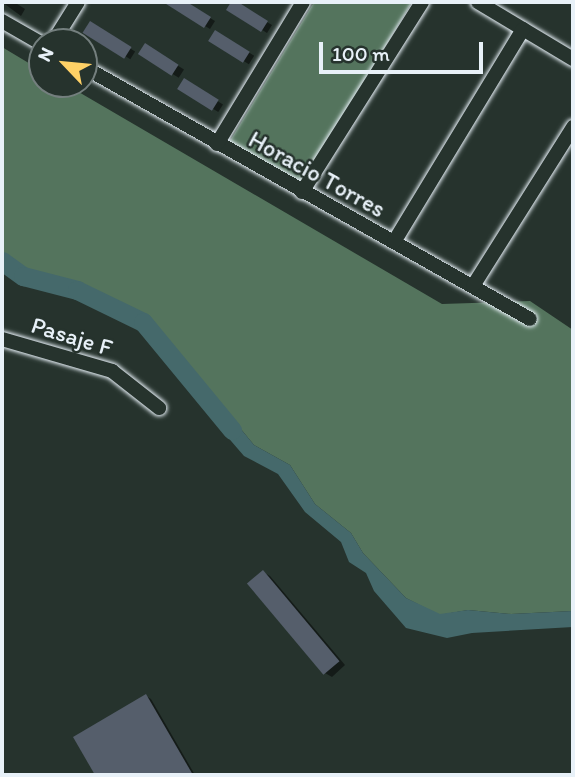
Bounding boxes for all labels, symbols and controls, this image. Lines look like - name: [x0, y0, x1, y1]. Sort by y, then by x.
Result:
- north arrow: [28, 28, 98, 98]
- scale bar: [323, 28, 488, 72]
- text: 100 m: [332, 41, 390, 66]
- text: N: [32, 44, 59, 65]
- street label: Horacio Torres: [245, 125, 389, 223]
- street label: Pasaje F: [28, 310, 116, 362]

